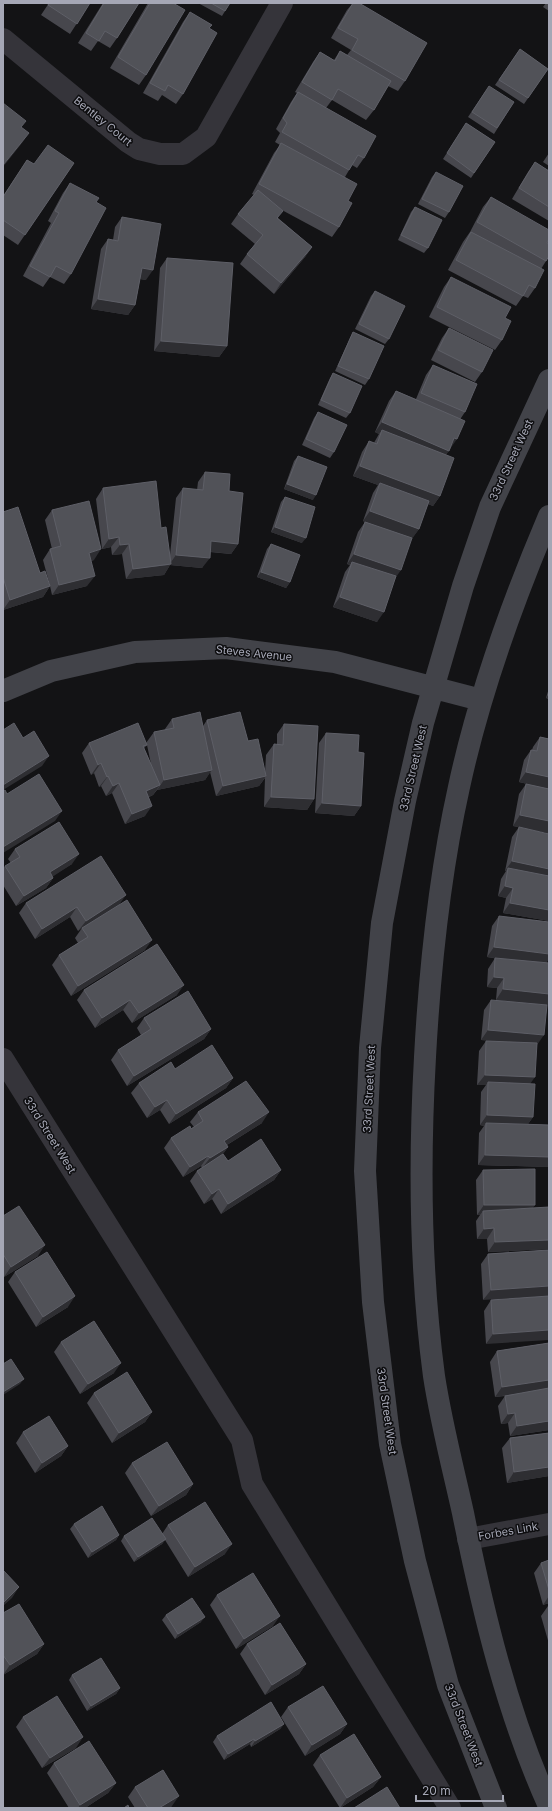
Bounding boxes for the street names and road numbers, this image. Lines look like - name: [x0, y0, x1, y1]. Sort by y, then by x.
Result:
- street label: Bentley Court: [71, 93, 135, 149]
- street label: 33rd Street West: [486, 417, 536, 503]
- street label: Steves Avenue: [215, 642, 293, 664]
- street label: 33rd Street West: [396, 723, 430, 812]
- street label: 33rd Street West: [360, 1044, 378, 1133]
- street label: 33rd Street West: [21, 1094, 79, 1176]
- street label: 33rd Street West: [374, 1367, 400, 1456]
- street label: Forbes Link: [477, 1519, 539, 1543]
- street label: 33rd Street West: [442, 1682, 486, 1769]

